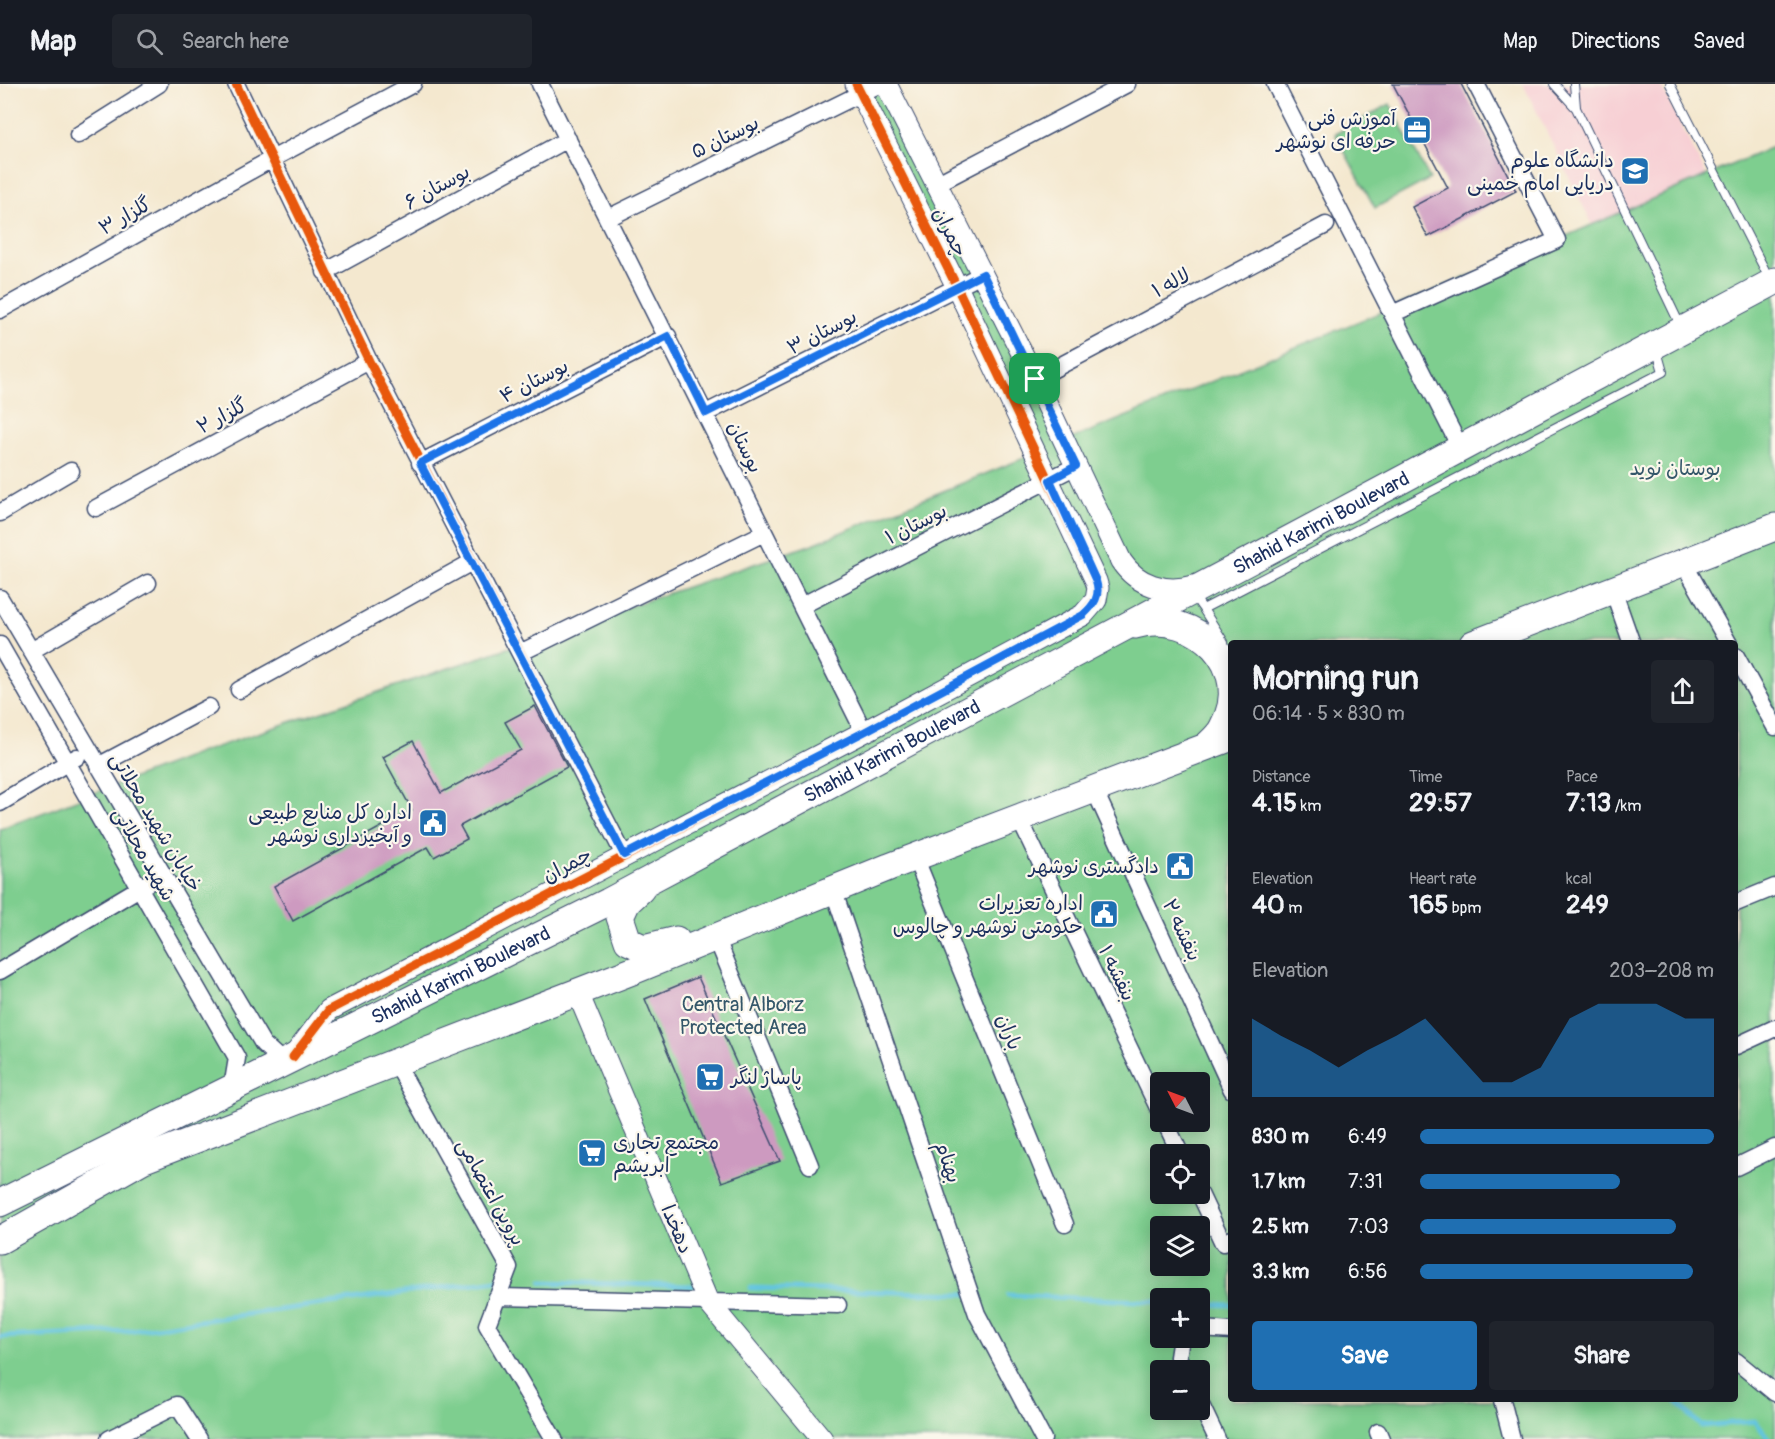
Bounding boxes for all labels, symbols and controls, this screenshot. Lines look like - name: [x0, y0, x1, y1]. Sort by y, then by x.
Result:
- search box: [112, 14, 532, 68]
- text: Map: [30, 24, 76, 59]
- icon: search: [133, 25, 166, 58]
- text: Search here: [181, 27, 289, 55]
- text: Map: [1503, 28, 1538, 55]
- text: Directions: [1571, 28, 1660, 55]
- text: Saved: [1693, 28, 1745, 55]
- place label: آموزش فنی حرفه ای نوشهر: [1274, 106, 1397, 154]
- street label: بوستان ۵: [687, 110, 763, 164]
- office icon: آموزش فنی حرفه ای نوشهر: [1401, 114, 1433, 146]
- place label: دانشگاه علوم دریایی امام خمینی: [1467, 148, 1614, 198]
- school or university icon: دانشگاه علوم دریایی امام خمینی: [1619, 155, 1651, 187]
- street label: بوستان ۶: [400, 159, 474, 215]
- street label: گلزار ۳: [94, 191, 156, 241]
- street label: چمران: [927, 203, 973, 261]
- street label: لاله ۱: [1148, 263, 1194, 303]
- street label: بوستان ۳: [783, 304, 861, 360]
- street label: بوستان ۴: [495, 353, 573, 409]
- pin: [1009, 353, 1060, 404]
- icon: arrive: [1018, 362, 1051, 395]
- street label: گلزار ۲: [192, 392, 252, 440]
- street label: بوستان: [722, 417, 768, 477]
- park label: بوستان نوید: [1629, 456, 1721, 481]
- street label: Shahid Karimi Boulevard: [1228, 465, 1414, 580]
- street label: بوستان ۱: [881, 498, 951, 550]
- text: Morning run: [1252, 658, 1419, 699]
- button: share: [1651, 660, 1714, 723]
- street label: Shahid Karimi Boulevard: [799, 694, 985, 808]
- text: 06:14 · 5 × 830 m: [1252, 701, 1405, 726]
- street label: خیابان شهید محلاتی: [105, 748, 207, 896]
- text: Distance: [1252, 767, 1311, 787]
- text: Time: [1409, 767, 1442, 787]
- text: Pace: [1566, 767, 1598, 787]
- text: 4.15: [1252, 787, 1297, 819]
- text: 29:57: [1409, 787, 1472, 819]
- text: 7:13: [1566, 787, 1611, 819]
- text: km: [1297, 796, 1321, 816]
- text: /km: [1611, 796, 1641, 816]
- place label: اداره كل منابع طبيعی و آبخيزداری نوشهر: [248, 800, 412, 848]
- street label: شهید محلاتی: [107, 803, 181, 905]
- public building icon: اداره كل منابع طبيعی و آبخيزداری نوشهر: [417, 807, 449, 839]
- street label: چمران: [538, 842, 596, 888]
- public building icon: دادگستری نوشهر: [1164, 850, 1196, 882]
- place label: دادگستری نوشهر: [1027, 854, 1159, 879]
- text: Elevation: [1252, 869, 1313, 889]
- text: Heart rate: [1409, 869, 1476, 889]
- text: kcal: [1566, 869, 1592, 889]
- text: 40: [1252, 889, 1285, 921]
- text: 165: [1409, 889, 1448, 921]
- text: 249: [1566, 889, 1609, 921]
- place label: اداره تعزیرات حکومتی نوشهر و چالوس: [893, 891, 1083, 940]
- street label: بنفشه ۲: [1157, 895, 1207, 965]
- public building icon: اداره تعزیرات حکومتی نوشهر و چالوس: [1088, 898, 1120, 930]
- text: m: [1285, 898, 1303, 918]
- text: bpm: [1448, 898, 1481, 918]
- street label: Shahid Karimi Boulevard: [367, 920, 554, 1030]
- street label: بنفشه ۱: [1093, 941, 1141, 1005]
- text: Elevation: [1252, 958, 1328, 983]
- text: 203–208 m: [1609, 958, 1714, 983]
- park label: Central Alborz Protected Area: [679, 992, 807, 1040]
- street label: باران: [991, 1010, 1027, 1054]
- supermarket icon: پاساژ لنگر: [694, 1061, 726, 1093]
- place label: پاساژ لنگر: [729, 1065, 802, 1090]
- north arrow: [1150, 1072, 1210, 1132]
- map controls: [1150, 1072, 1210, 1420]
- text: 830 m: [1252, 1124, 1309, 1149]
- text: 6:49: [1348, 1124, 1387, 1149]
- place label: مجتمع تجاری ابریشم: [613, 1130, 719, 1181]
- street label: پروین اعتصامی: [451, 1134, 531, 1250]
- supermarket icon: مجتمع تجاری ابریشم: [576, 1137, 608, 1169]
- street label: بهنام: [926, 1138, 967, 1187]
- button: locate: [1150, 1144, 1210, 1204]
- text: 1.7 km: [1252, 1169, 1305, 1194]
- text: 7:31: [1348, 1169, 1383, 1194]
- street label: دهخدا: [656, 1201, 698, 1257]
- text: 2.5 km: [1252, 1214, 1309, 1239]
- text: 7:03: [1348, 1214, 1389, 1239]
- button: layers: [1150, 1216, 1210, 1276]
- text: 3.3 km: [1252, 1259, 1309, 1284]
- text: 6:56: [1348, 1259, 1387, 1284]
- button: +: [1150, 1288, 1210, 1348]
- button: Save: [1252, 1321, 1477, 1390]
- button: Share: [1489, 1321, 1714, 1390]
- button: −: [1150, 1360, 1210, 1420]

